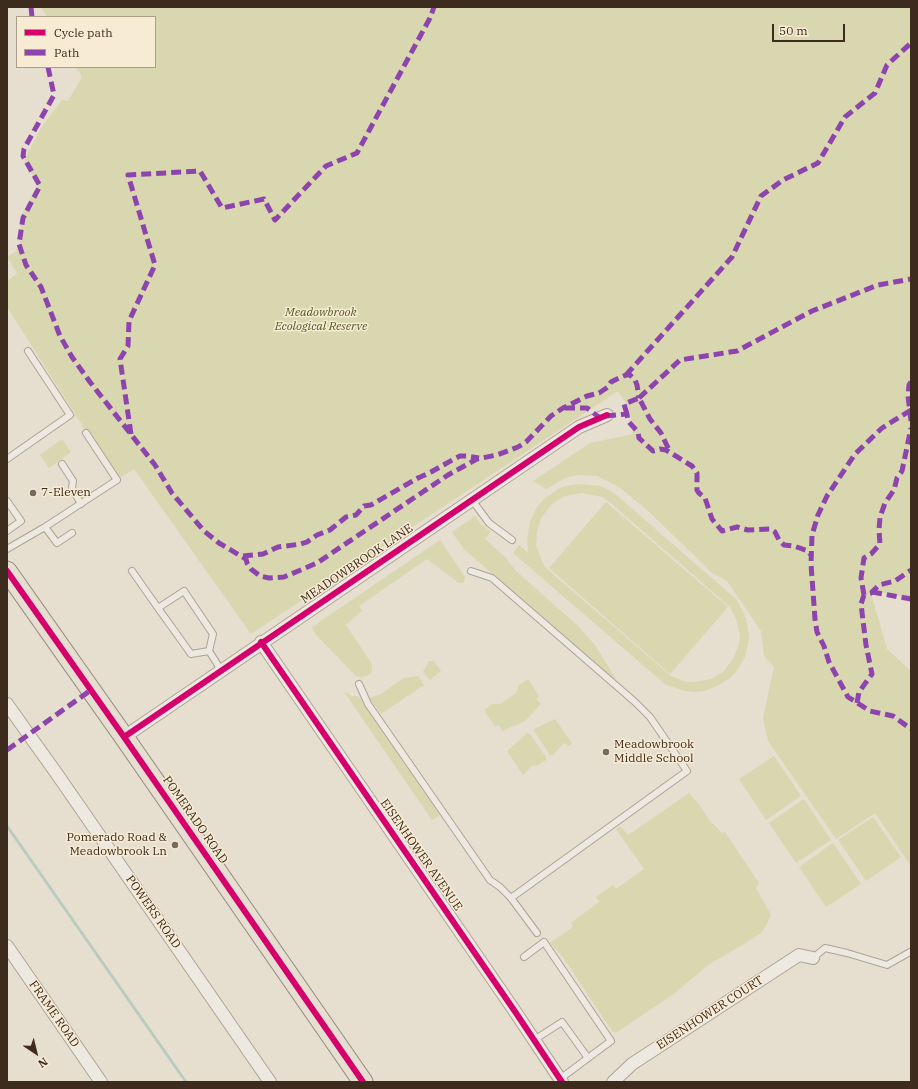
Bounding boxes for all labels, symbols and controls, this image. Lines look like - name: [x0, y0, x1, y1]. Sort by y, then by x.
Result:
- legend: [16, 16, 156, 68]
- scale bar: [774, 16, 847, 42]
- text: 50 m: [779, 23, 808, 38]
- text: Cycle path: [54, 25, 113, 40]
- text: Path: [54, 45, 79, 60]
- park label: Meadowbrook Ecological Reserve: [275, 306, 367, 334]
- place label: 7-Eleven: [41, 486, 91, 500]
- marker: 7-Eleven: [28, 488, 38, 498]
- street label: MEADOWBROOK LANE: [298, 521, 416, 607]
- place label: Meadowbrook Middle School: [614, 738, 694, 766]
- marker: Meadowbrook Middle School: [601, 747, 611, 757]
- street label: POMERADO ROAD: [159, 773, 231, 867]
- street label: EISENHOWER AVENUE: [377, 796, 465, 914]
- place label: Pomerado Road & Meadowbrook Ln: [66, 831, 167, 859]
- marker: Pomerado Road & Meadowbrook Ln: [170, 840, 180, 850]
- street label: POWERS ROAD: [122, 873, 184, 951]
- street label: EISENHOWER COURT: [654, 973, 766, 1053]
- street label: FRAME ROAD: [26, 978, 82, 1050]
- north arrow: [16, 1033, 56, 1073]
- text: N: [35, 1055, 50, 1071]

